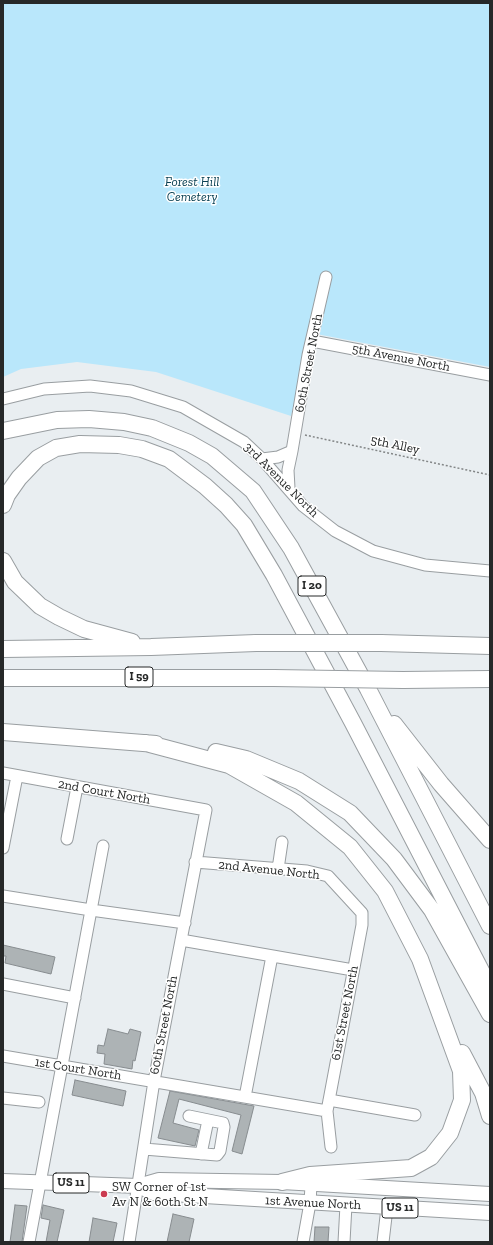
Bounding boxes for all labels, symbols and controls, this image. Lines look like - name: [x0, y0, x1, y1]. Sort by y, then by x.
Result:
- park label: Forest Hill Cemetery: [165, 174, 219, 205]
- street label: 60th Street North: [292, 312, 326, 414]
- street label: 5th Avenue North: [351, 341, 451, 375]
- street label: 5th Alley: [369, 432, 421, 458]
- street label: 3rd Avenue North: [240, 439, 322, 521]
- road number: I 20: [298, 576, 326, 596]
- road number: I 59: [125, 667, 153, 687]
- street label: 2nd Court North: [57, 776, 151, 808]
- street label: 2nd Avenue North: [218, 857, 320, 883]
- street label: 61st Street North: [328, 964, 362, 1062]
- street label: 60th Street North: [147, 974, 181, 1076]
- street label: 1st Court North: [34, 1054, 122, 1084]
- road number: US 11: [53, 1173, 89, 1193]
- place label: SW Corner of 1st Av N & 60th St N: [112, 1179, 208, 1210]
- marker: SW Corner of 1st Av N & 60th St N: [99, 1189, 109, 1199]
- street label: 1st Avenue North: [265, 1193, 361, 1213]
- road number: US 11: [382, 1198, 418, 1218]

